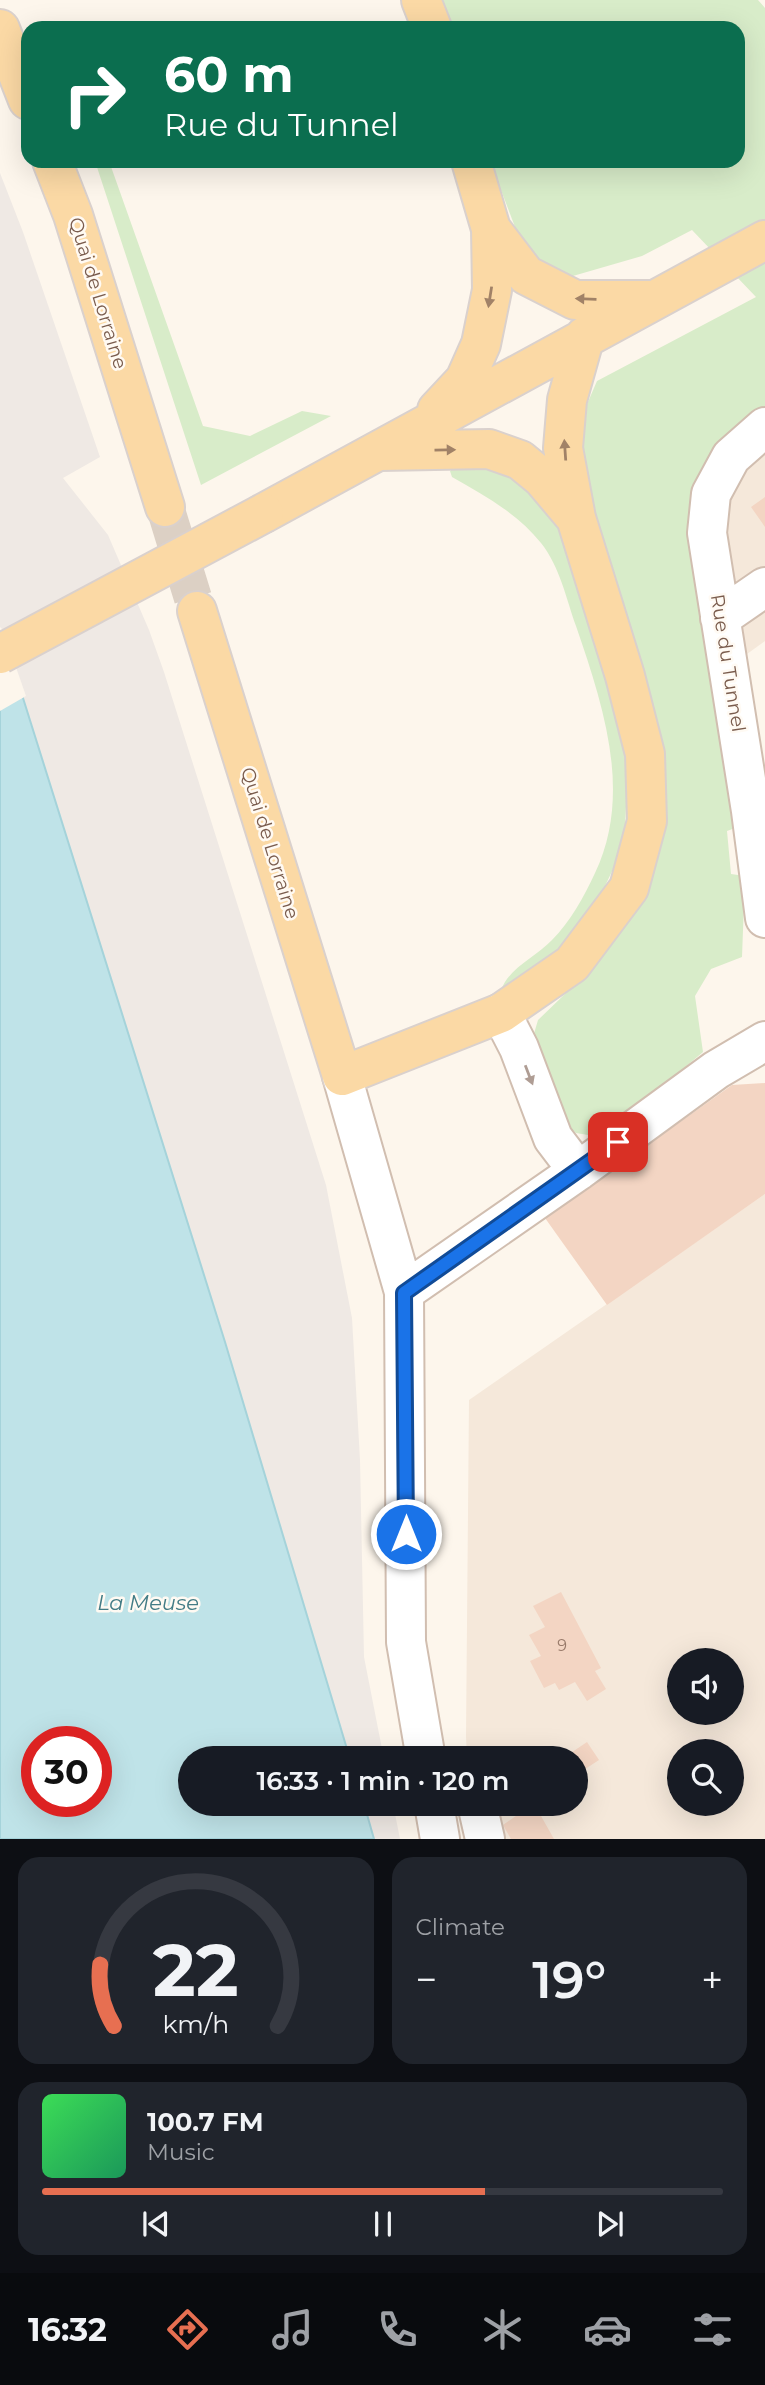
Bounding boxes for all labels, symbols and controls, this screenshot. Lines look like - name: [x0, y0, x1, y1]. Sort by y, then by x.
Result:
- text: 60 m: [164, 45, 294, 104]
- icon: right: [49, 49, 140, 140]
- text: Rue du Tunnel: [164, 105, 399, 144]
- street label: Quai de Lorraine: [64, 214, 132, 372]
- one-way arrow: [484, 286, 495, 308]
- one-way arrow: [575, 294, 597, 305]
- one-way arrow: [559, 439, 570, 461]
- one-way arrow: [434, 444, 456, 455]
- street label: Rue du Tunnel: [706, 592, 750, 734]
- street label: Quai de Lorraine: [236, 764, 304, 922]
- one-way arrow: [524, 1065, 535, 1086]
- pin: [588, 1112, 648, 1172]
- icon: arrive: [599, 1123, 637, 1161]
- position arrow: [369, 1497, 443, 1571]
- water label: La Meuse: [97, 1590, 199, 1615]
- house number: 9: [557, 1636, 567, 1655]
- map controls: [667, 1648, 744, 1816]
- button: sound: [667, 1648, 744, 1725]
- speed limit sign: 30: [21, 1726, 112, 1817]
- button: search: [667, 1739, 744, 1816]
- text: 16:33 · 1 min · 120 m: [256, 1765, 510, 1797]
- text: Climate: [416, 1913, 505, 1941]
- text: 22: [153, 1927, 239, 2015]
- text: 19°: [532, 1948, 606, 2011]
- text: −: [416, 1956, 437, 2003]
- text: +: [701, 1956, 723, 2003]
- text: km/h: [162, 2009, 229, 2039]
- text: 100.7 FM: [147, 2106, 263, 2138]
- text: Music: [147, 2138, 215, 2166]
- icon: previous: [137, 2205, 175, 2243]
- icon: pause: [364, 2205, 402, 2243]
- icon: next: [591, 2205, 629, 2243]
- icon: directions: [163, 2305, 212, 2354]
- icon: music: [268, 2305, 317, 2354]
- icon: phone: [373, 2305, 422, 2354]
- icon: climate: [478, 2305, 527, 2354]
- icon: car: [583, 2305, 632, 2354]
- icon: filters: [688, 2305, 737, 2354]
- text: 16:32: [28, 2310, 107, 2349]

